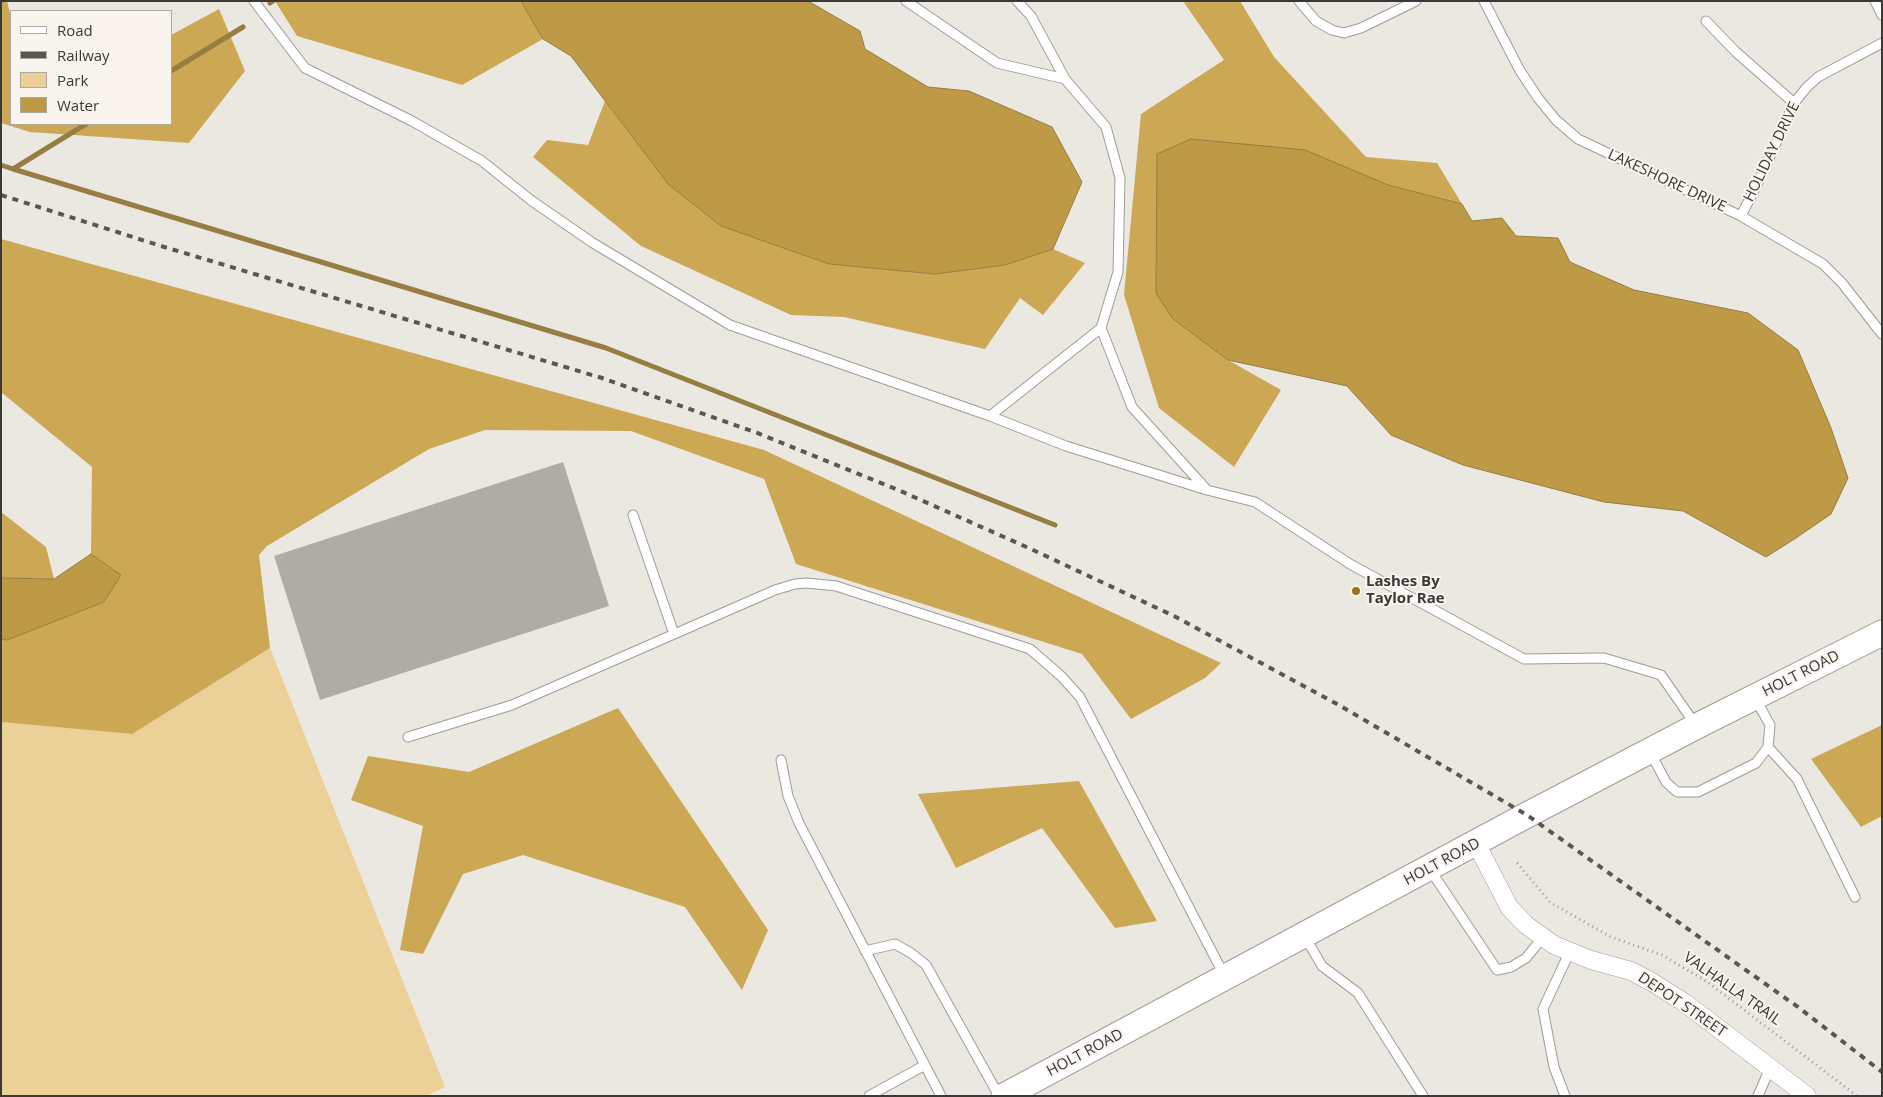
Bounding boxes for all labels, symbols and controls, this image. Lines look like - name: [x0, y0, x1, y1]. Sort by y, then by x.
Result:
- legend: [10, 10, 172, 125]
- text: Road: [57, 20, 93, 40]
- text: Railway: [57, 45, 110, 65]
- text: Park: [57, 70, 88, 90]
- text: Water: [57, 95, 99, 115]
- street label: HOLIDAY DRIVE: [1740, 99, 1804, 205]
- street label: LAKESHORE DRIVE: [1605, 146, 1729, 216]
- place label: Lashes By Taylor Rae: [1366, 573, 1445, 608]
- marker: Lashes By Taylor Rae: [1350, 585, 1362, 597]
- street label: HOLT ROAD: [1759, 647, 1843, 701]
- street label: HOLT ROAD: [1401, 834, 1483, 890]
- street label: VALHALLA TRAIL: [1680, 949, 1784, 1029]
- street label: DEPOT STREET: [1634, 969, 1730, 1041]
- street label: HOLT ROAD: [1044, 1025, 1126, 1081]

